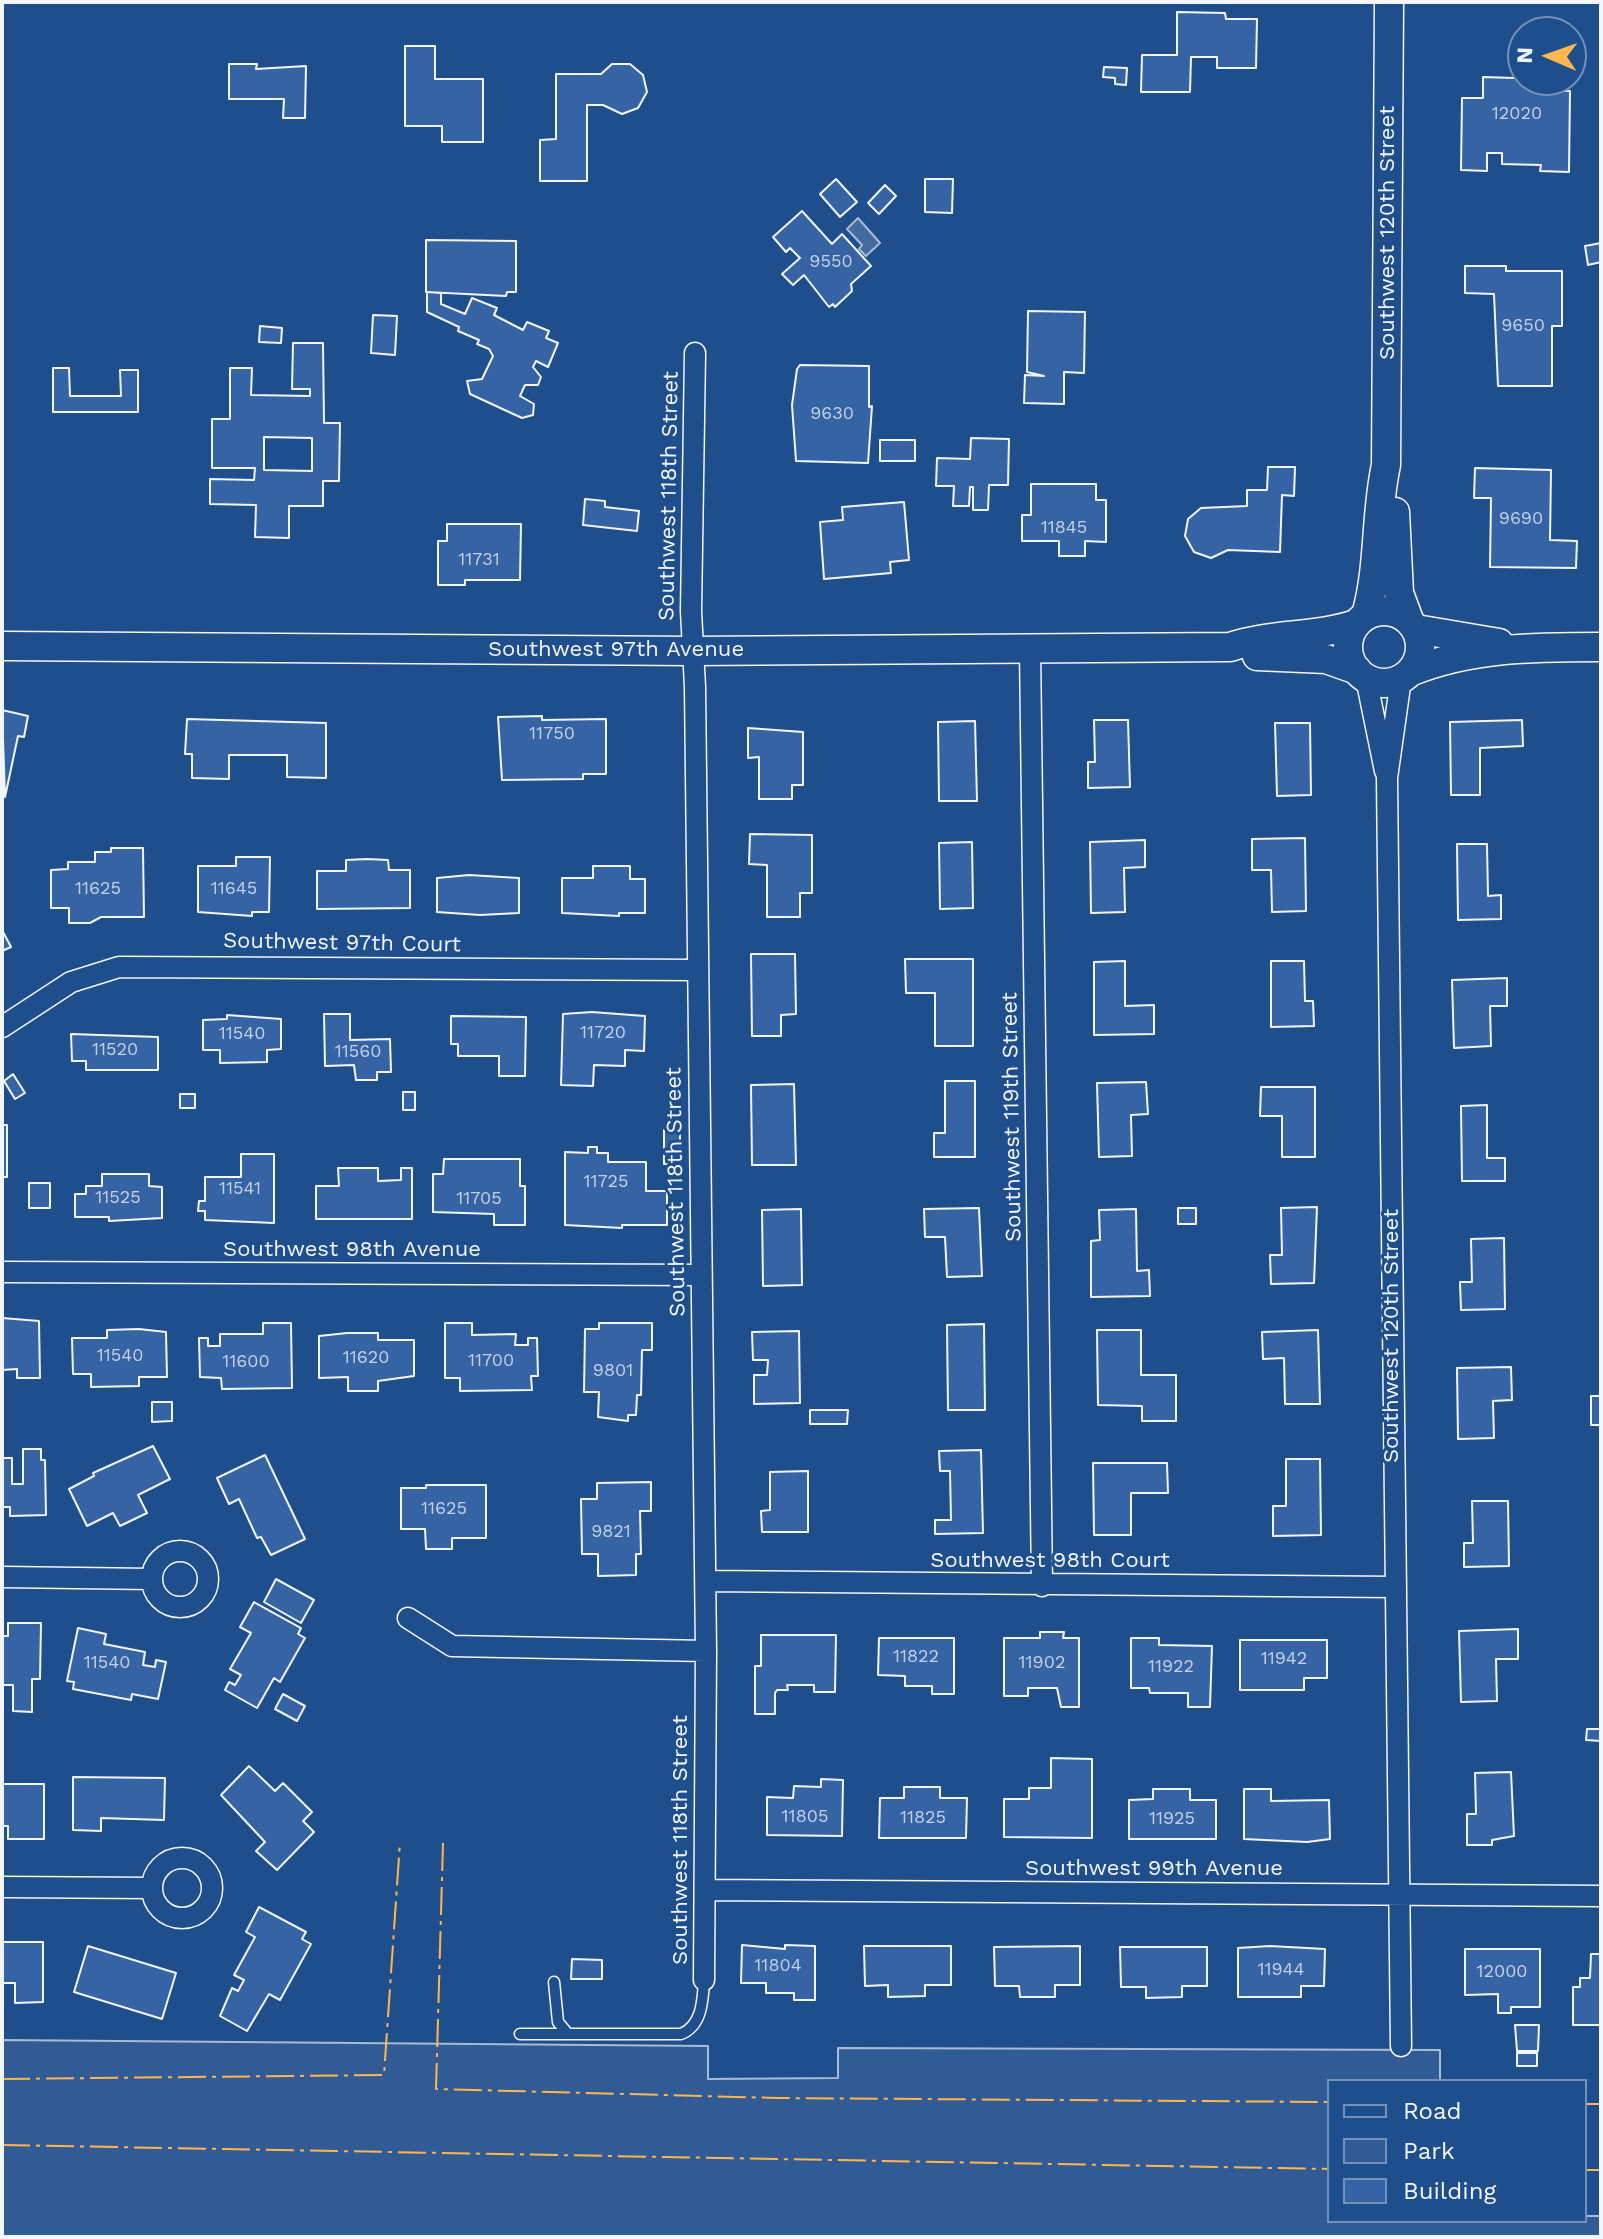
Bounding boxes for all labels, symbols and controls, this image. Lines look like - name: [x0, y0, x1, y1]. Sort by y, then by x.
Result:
- north arrow: [1507, 16, 1587, 96]
- text: N: [1512, 47, 1537, 64]
- house number: 12020: [1492, 103, 1542, 125]
- street label: Southwest 120th Street: [1375, 106, 1401, 360]
- house number: 9550: [809, 251, 853, 273]
- house number: 9650: [1501, 315, 1545, 337]
- street label: Southwest 118th Street: [654, 371, 684, 621]
- house number: 9630: [810, 403, 854, 425]
- house number: 9690: [1499, 508, 1543, 530]
- house number: 11845: [1041, 517, 1087, 539]
- house number: 11731: [458, 549, 500, 571]
- street label: Southwest 97th Avenue: [488, 637, 744, 663]
- house number: 11750: [529, 723, 575, 745]
- house number: 11625: [75, 878, 121, 900]
- house number: 11645: [211, 878, 257, 900]
- street label: Southwest 97th Court: [223, 928, 461, 958]
- street label: Southwest 119th Street: [997, 992, 1027, 1242]
- house number: 11720: [580, 1022, 626, 1044]
- house number: 11540: [219, 1023, 265, 1045]
- house number: 11520: [92, 1039, 138, 1061]
- house number: 11560: [335, 1041, 381, 1063]
- street label: Southwest 118th Street: [661, 1067, 691, 1317]
- house number: 11725: [583, 1171, 629, 1193]
- house number: 11541: [219, 1178, 261, 1200]
- house number: 11525: [95, 1187, 141, 1209]
- house number: 11705: [456, 1188, 502, 1210]
- street label: Southwest 120th Street: [1379, 1209, 1405, 1463]
- street label: Southwest 98th Avenue: [223, 1237, 481, 1263]
- house number: 11540: [97, 1345, 143, 1367]
- house number: 11620: [343, 1347, 389, 1369]
- house number: 11700: [468, 1350, 514, 1372]
- house number: 11600: [222, 1351, 270, 1373]
- house number: 9801: [593, 1360, 633, 1382]
- house number: 11625: [421, 1498, 467, 1520]
- house number: 9821: [591, 1521, 631, 1543]
- street label: Southwest 98th Court: [930, 1548, 1170, 1574]
- house number: 11822: [893, 1646, 939, 1668]
- house number: 11942: [1261, 1648, 1307, 1670]
- house number: 11540: [84, 1652, 130, 1674]
- house number: 11902: [1019, 1652, 1065, 1674]
- house number: 11922: [1148, 1656, 1194, 1678]
- street label: Southwest 118th Street: [668, 1715, 694, 1965]
- house number: 11805: [782, 1806, 828, 1828]
- house number: 11825: [900, 1807, 946, 1829]
- house number: 11925: [1149, 1808, 1195, 1830]
- street label: Southwest 99th Avenue: [1025, 1856, 1283, 1882]
- house number: 11804: [754, 1955, 802, 1977]
- house number: 11944: [1257, 1959, 1305, 1981]
- house number: 12000: [1476, 1961, 1528, 1983]
- legend: [1327, 2079, 1587, 2223]
- text: Road: [1403, 2097, 1462, 2125]
- text: Park: [1403, 2137, 1455, 2165]
- text: Building: [1403, 2177, 1496, 2205]

